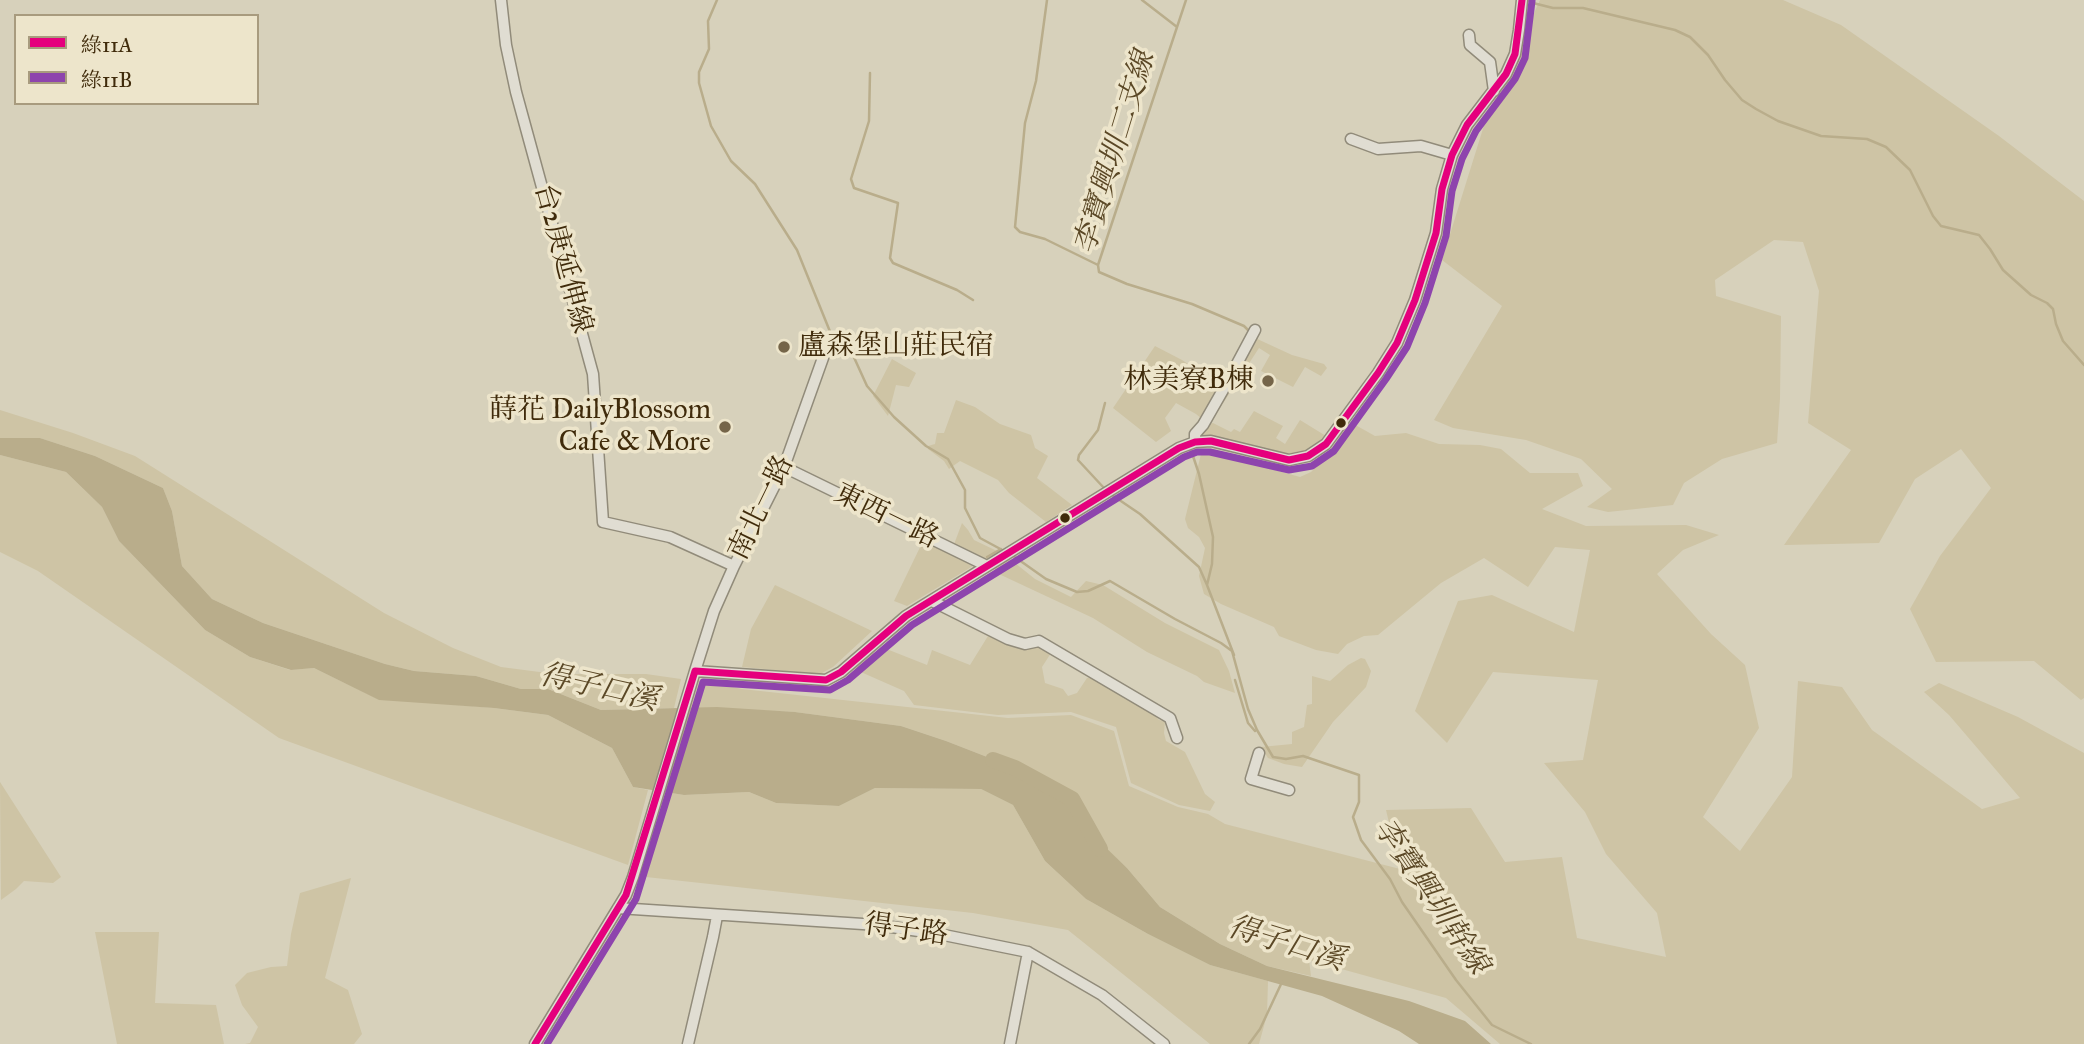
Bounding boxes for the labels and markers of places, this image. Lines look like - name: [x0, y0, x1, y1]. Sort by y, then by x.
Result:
- place label: 盧森堡山莊民宿: [798, 330, 994, 364]
- marker: 盧森堡山莊民宿: [776, 339, 792, 355]
- place label: 林美寮B棟: [1123, 364, 1254, 398]
- marker: 林美寮B棟: [1260, 373, 1276, 389]
- place label: 蒔花 DailyBlossom Cafe & More: [489, 394, 711, 460]
- unlabelled marker: [1334, 416, 1348, 430]
- marker: 蒔花 DailyBlossom Cafe & More: [717, 419, 733, 435]
- unlabelled marker: [1058, 511, 1072, 525]

